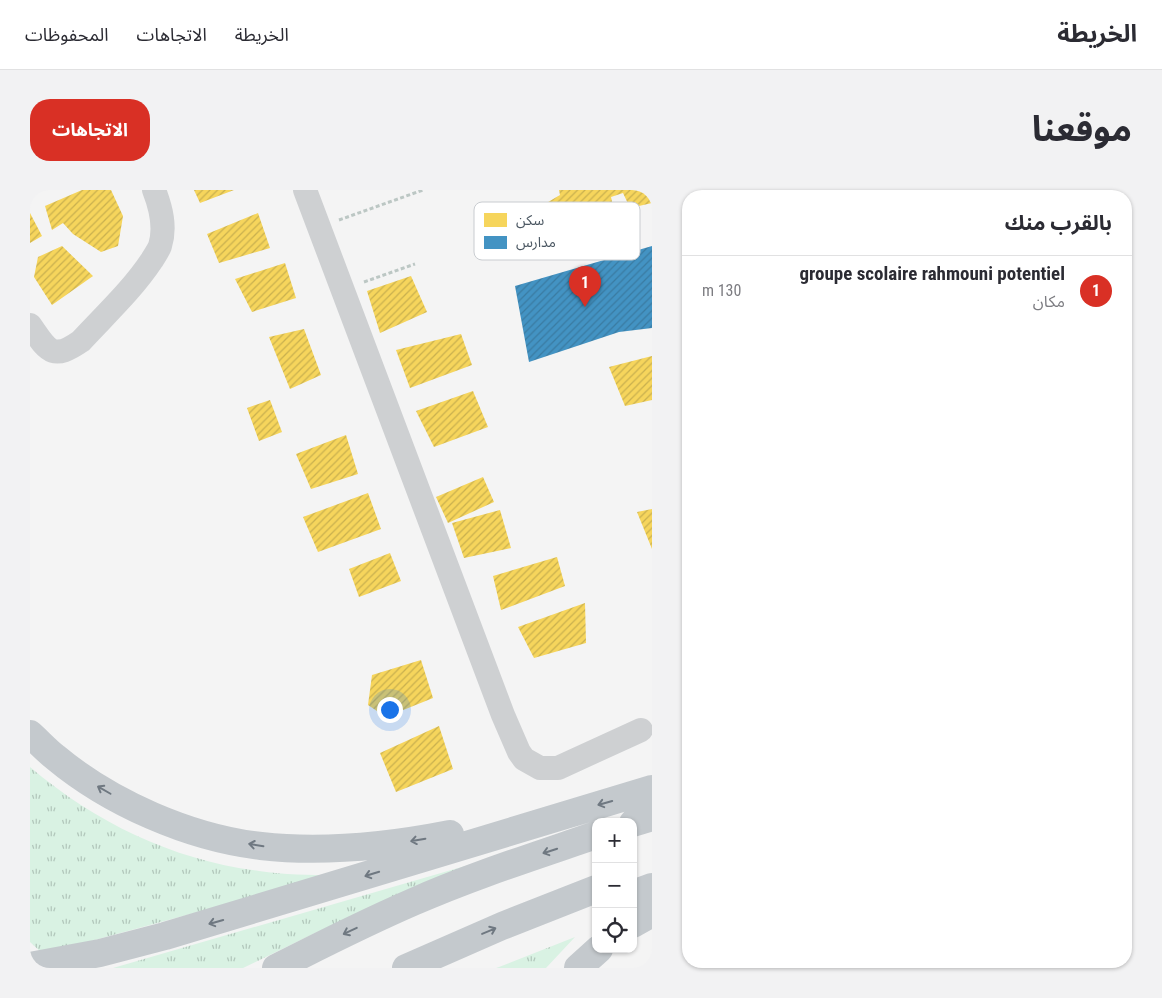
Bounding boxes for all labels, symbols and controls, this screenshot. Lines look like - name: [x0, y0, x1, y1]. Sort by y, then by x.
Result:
- text: الخريطة: [1057, 20, 1137, 48]
- text: المحفوظات: [25, 24, 109, 45]
- text: الاتجاهات: [137, 24, 207, 45]
- text: الخريطة: [235, 24, 289, 45]
- button: الاتجاهات: [30, 99, 150, 161]
- text: موقعنا: [1032, 109, 1132, 150]
- legend: [474, 202, 640, 260]
- text: بالقرب منك: [1005, 211, 1112, 235]
- text: سكن: [516, 212, 544, 229]
- text: مدارس: [516, 234, 556, 251]
- text: groupe scolaire rahmouni potentiel: [800, 262, 1065, 285]
- pin: 1: [569, 266, 601, 307]
- text: 130 m: [702, 281, 741, 300]
- text: 1: [1092, 281, 1100, 300]
- text: مكان: [1033, 292, 1065, 311]
- your location: [377, 697, 403, 723]
- one-way arrow: [98, 785, 112, 795]
- one-way arrow: [598, 799, 614, 809]
- map controls: [592, 818, 637, 953]
- button: +: [592, 818, 637, 863]
- one-way arrow: [410, 836, 426, 846]
- one-way arrow: [248, 840, 264, 850]
- one-way arrow: [542, 847, 558, 856]
- button: −: [592, 863, 637, 908]
- one-way arrow: [364, 870, 380, 880]
- button: locate: [592, 908, 637, 953]
- one-way arrow: [209, 917, 225, 927]
- one-way arrow: [481, 926, 496, 936]
- one-way arrow: [343, 927, 358, 936]

